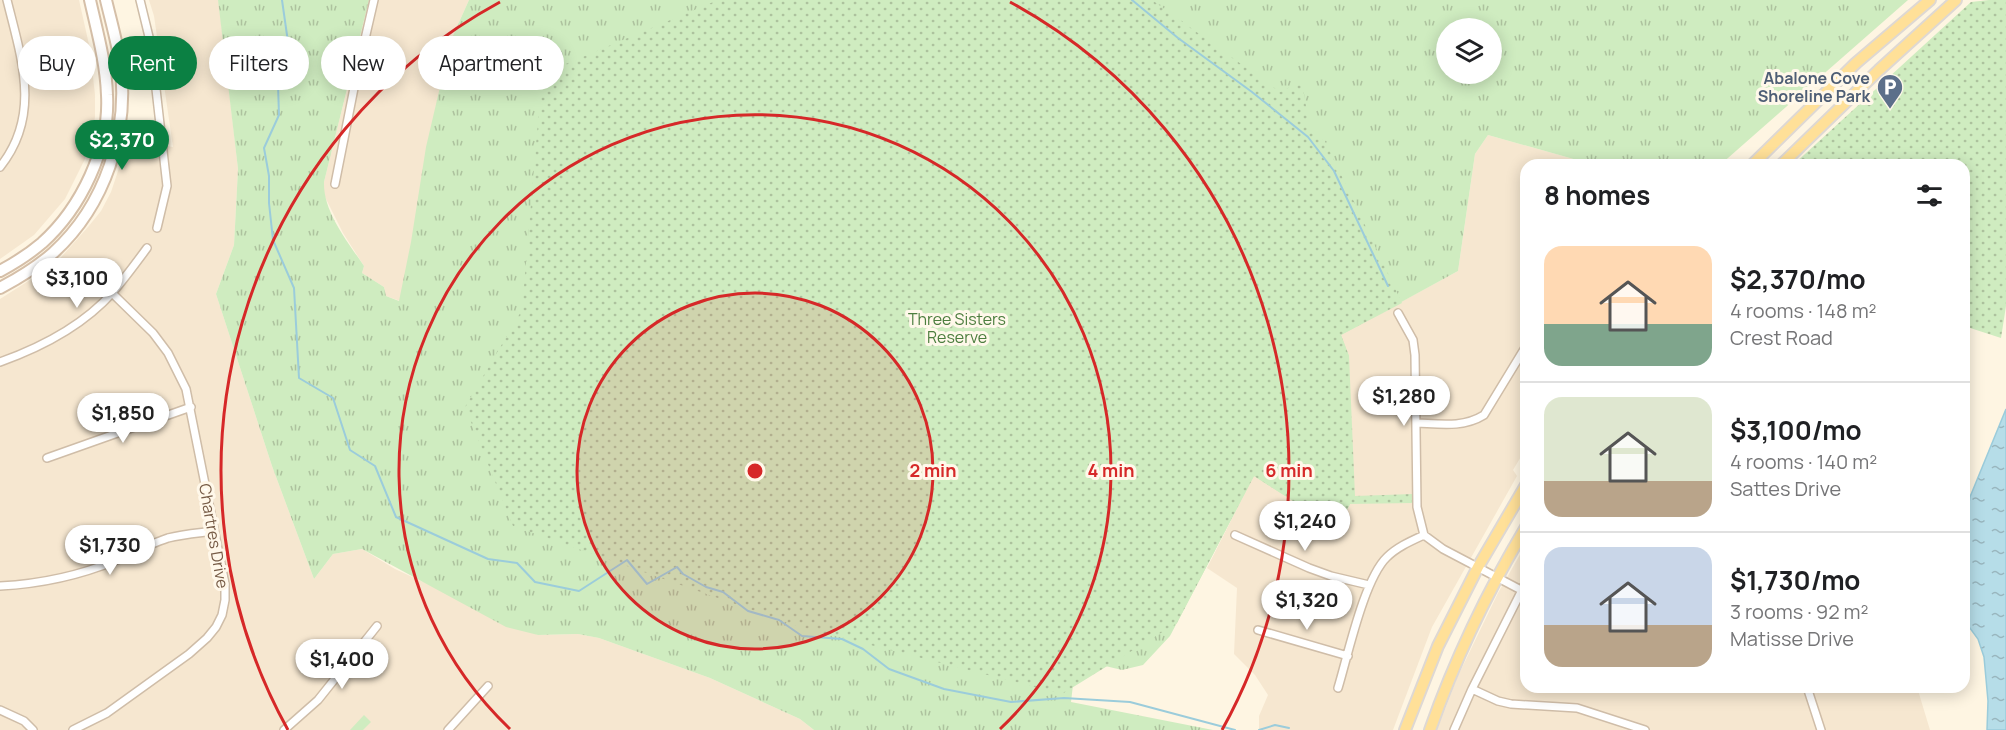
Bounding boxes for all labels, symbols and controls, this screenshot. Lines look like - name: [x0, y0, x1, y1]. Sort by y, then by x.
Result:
- map controls: [1436, 18, 1502, 84]
- button: layers: [1436, 18, 1502, 84]
- chip: Buy: [18, 36, 96, 90]
- chip: Rent: [108, 36, 197, 90]
- chip: Filters: [209, 36, 309, 90]
- chip: New: [321, 36, 406, 90]
- chip: Apartment: [418, 36, 564, 90]
- place label: Abalone Cove Shoreline Park: [1758, 67, 1870, 107]
- parking icon: Abalone Cove Shoreline Park: [1875, 72, 1905, 110]
- pin: $2,370: [73, 120, 171, 171]
- text: $2,370: [89, 126, 155, 153]
- text: 8 homes: [1544, 177, 1650, 213]
- icon: filters: [1913, 179, 1946, 212]
- pin: $3,100: [28, 258, 126, 309]
- text: $2,370/mo: [1730, 261, 1866, 297]
- text: $3,100: [46, 264, 108, 291]
- icon: home: [1592, 270, 1664, 342]
- text: 4 rooms · 148 m²: [1730, 297, 1877, 324]
- park label: Three Sisters Reserve: [908, 308, 1006, 348]
- text: Crest Road: [1730, 324, 1833, 351]
- pin: $1,280: [1355, 376, 1453, 427]
- text: $1,280: [1372, 382, 1436, 409]
- pin: $1,850: [74, 393, 172, 444]
- text: $1,850: [91, 399, 155, 426]
- text: $3,100/mo: [1730, 412, 1862, 448]
- icon: home: [1592, 421, 1664, 493]
- text: 4 rooms · 140 m²: [1730, 448, 1877, 475]
- text: 2 min: [910, 458, 956, 482]
- text: 4 min: [1087, 458, 1135, 482]
- text: 6 min: [1265, 458, 1313, 482]
- centre of rings: [745, 461, 765, 481]
- text: Sattes Drive: [1730, 475, 1841, 502]
- street label: Chartres Drive: [194, 482, 234, 590]
- pin: $1,240: [1256, 501, 1354, 552]
- text: $1,240: [1273, 507, 1337, 534]
- pin: $1,730: [61, 525, 159, 576]
- text: $1,730: [79, 531, 141, 558]
- text: $1,730/mo: [1730, 562, 1860, 598]
- icon: home: [1592, 571, 1664, 643]
- pin: $1,320: [1258, 580, 1356, 631]
- text: $1,320: [1275, 586, 1339, 613]
- text: 3 rooms · 92 m²: [1730, 598, 1869, 625]
- text: Matisse Drive: [1730, 625, 1854, 652]
- pin: $1,400: [293, 639, 391, 690]
- text: $1,400: [309, 645, 375, 672]

